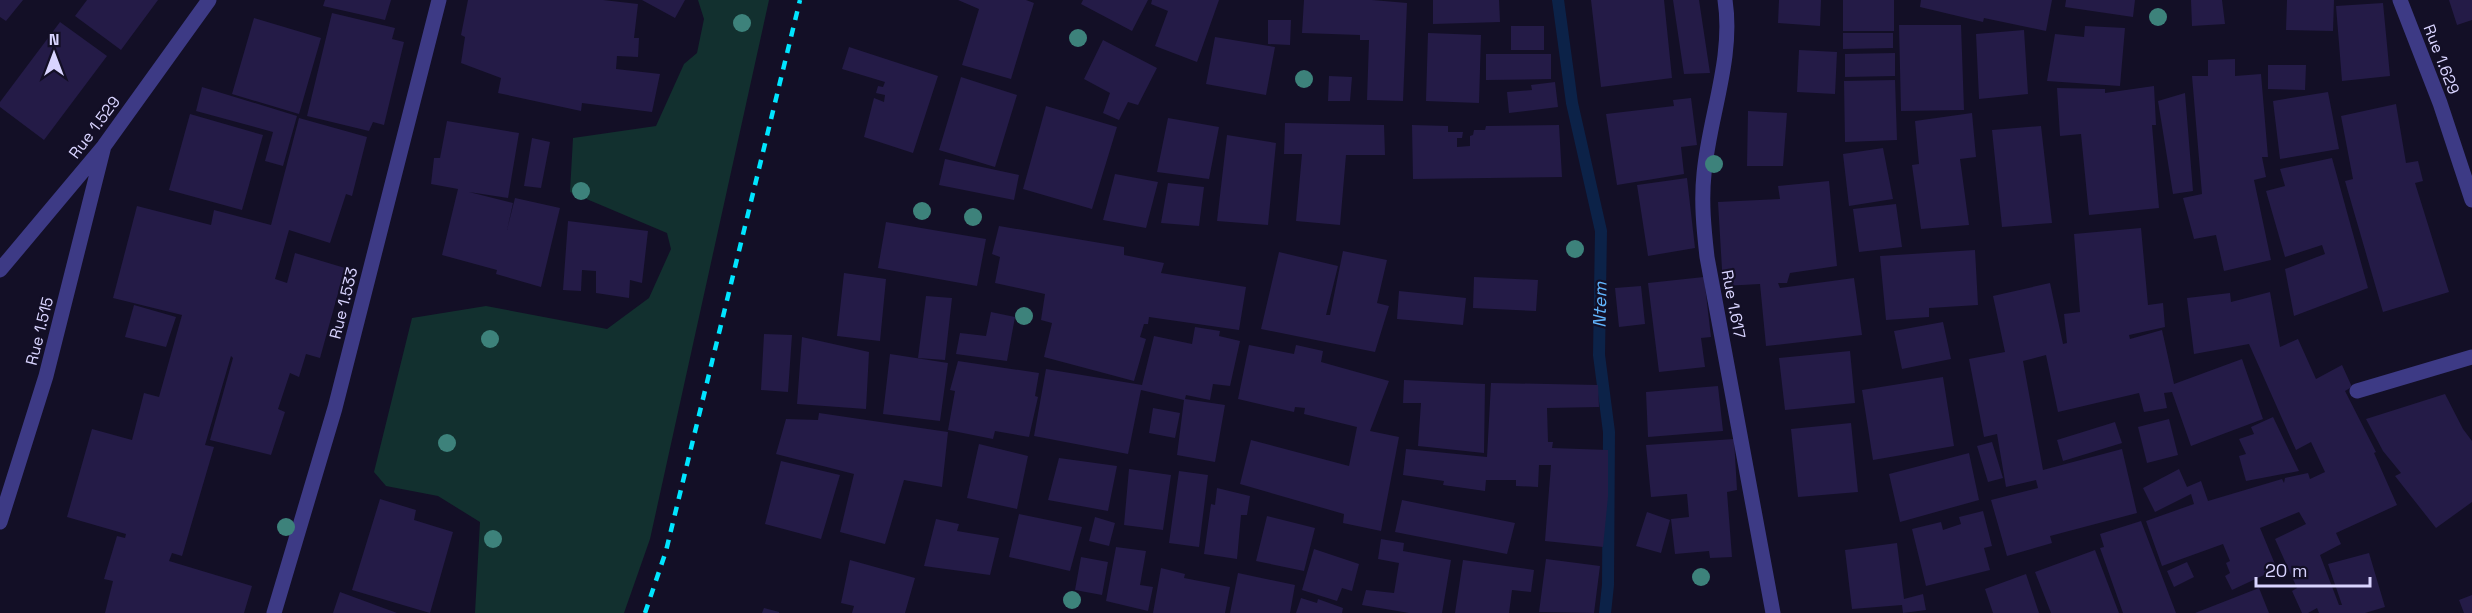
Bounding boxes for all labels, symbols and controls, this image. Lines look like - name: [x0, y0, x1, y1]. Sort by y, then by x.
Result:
- street label: Rue 1.629: [2419, 21, 2464, 97]
- north arrow: [24, 24, 84, 84]
- text: N: [49, 29, 59, 50]
- street label: Rue 1.529: [64, 92, 125, 163]
- street label: Rue 1.533: [324, 265, 363, 341]
- street label: Rue 1.617: [1717, 268, 1750, 340]
- water label: Ntem: [1588, 281, 1611, 328]
- street label: Rue 1.515: [21, 295, 58, 368]
- scale bar: [2256, 550, 2370, 588]
- text: 20 m: [2265, 559, 2308, 582]

